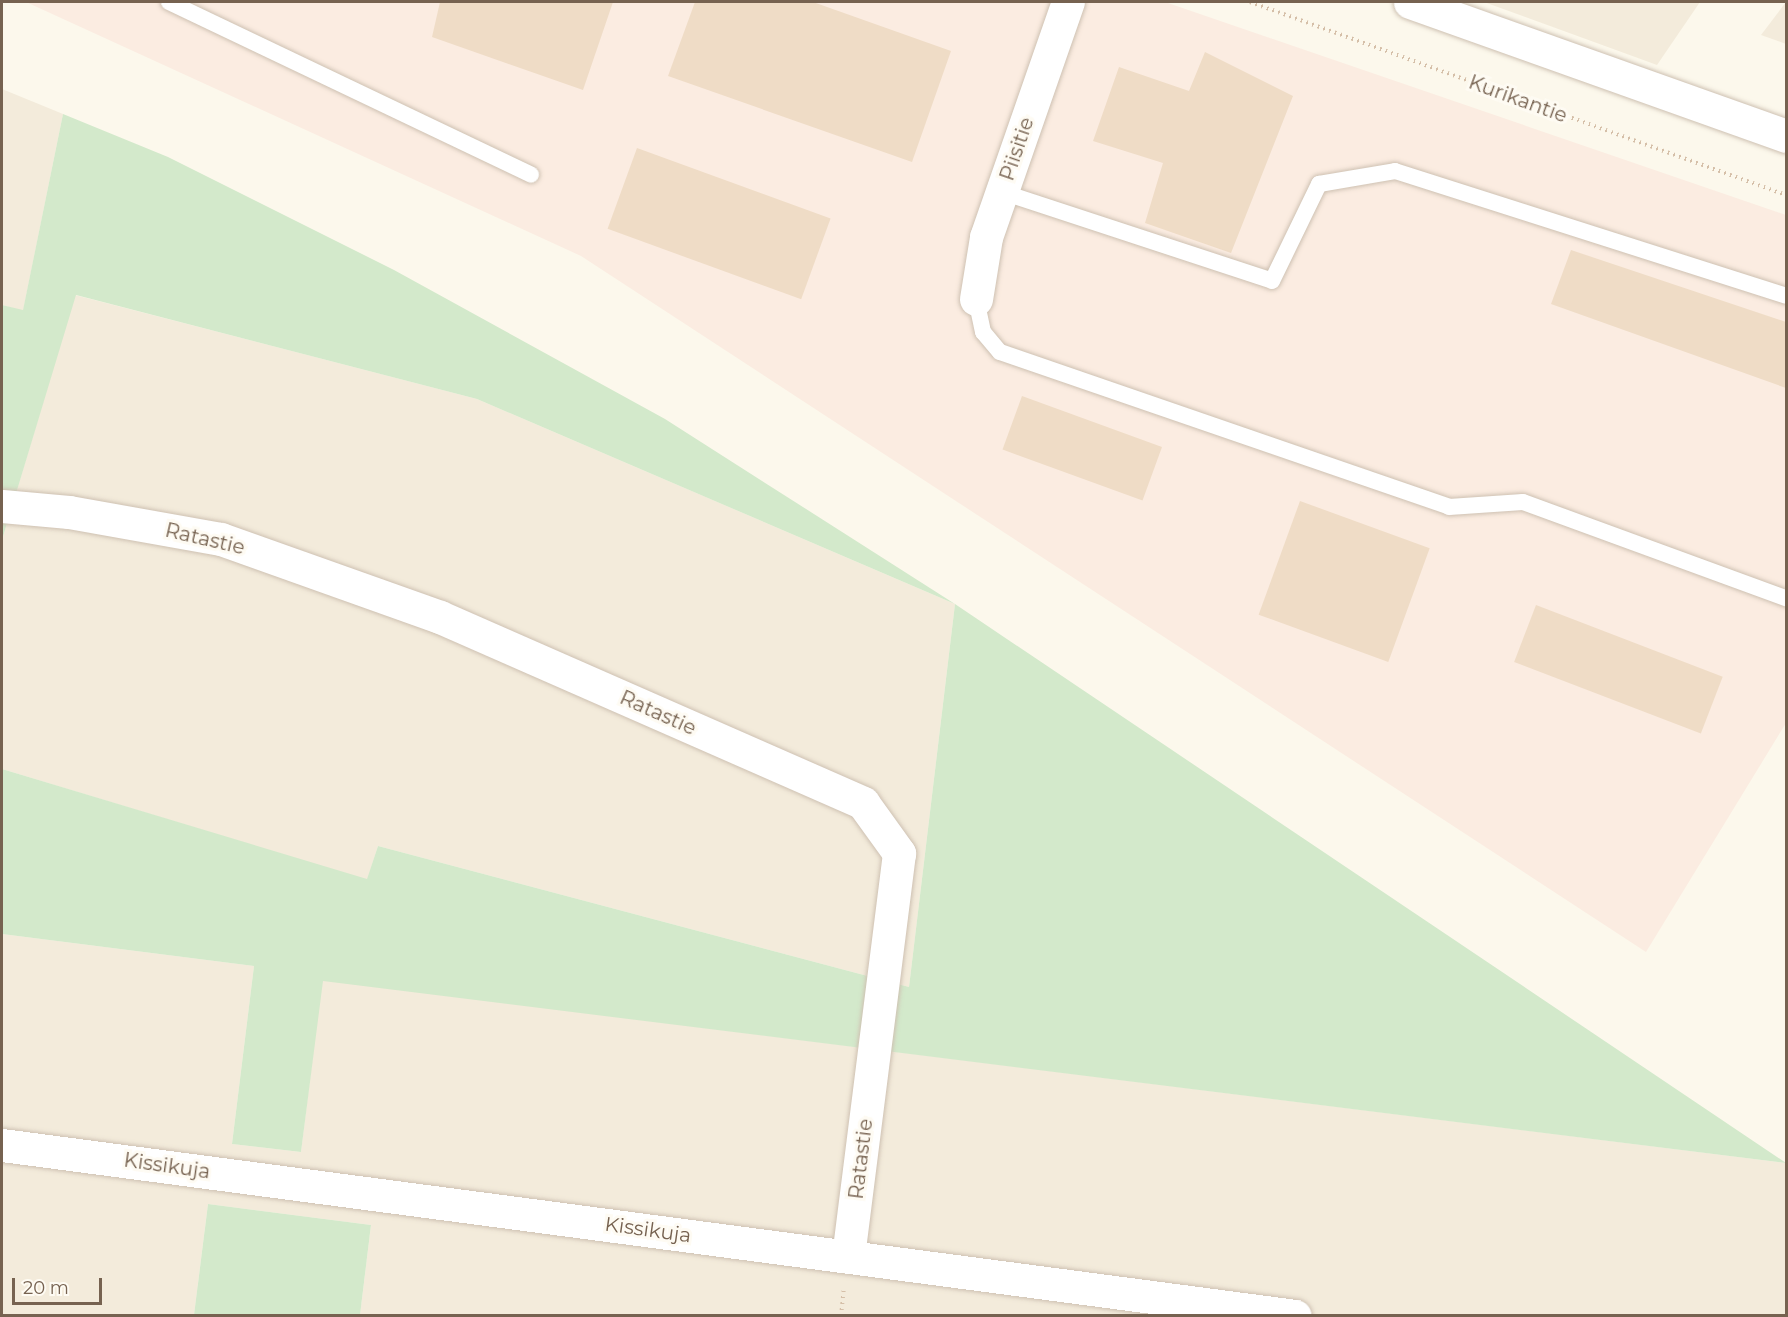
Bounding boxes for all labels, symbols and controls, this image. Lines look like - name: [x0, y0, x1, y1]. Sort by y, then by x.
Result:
- street label: Kurikantie: [1465, 70, 1571, 128]
- street label: Piisitie: [995, 114, 1039, 184]
- street label: Ratastie: [163, 518, 247, 560]
- street label: Ratastie: [616, 686, 700, 740]
- street label: Ratastie: [844, 1117, 878, 1201]
- street label: Kissikuja: [122, 1148, 212, 1184]
- street label: Kissikuja: [603, 1212, 693, 1248]
- scale bar: [15, 1266, 105, 1304]
- text: 20 m: [23, 1277, 69, 1299]

